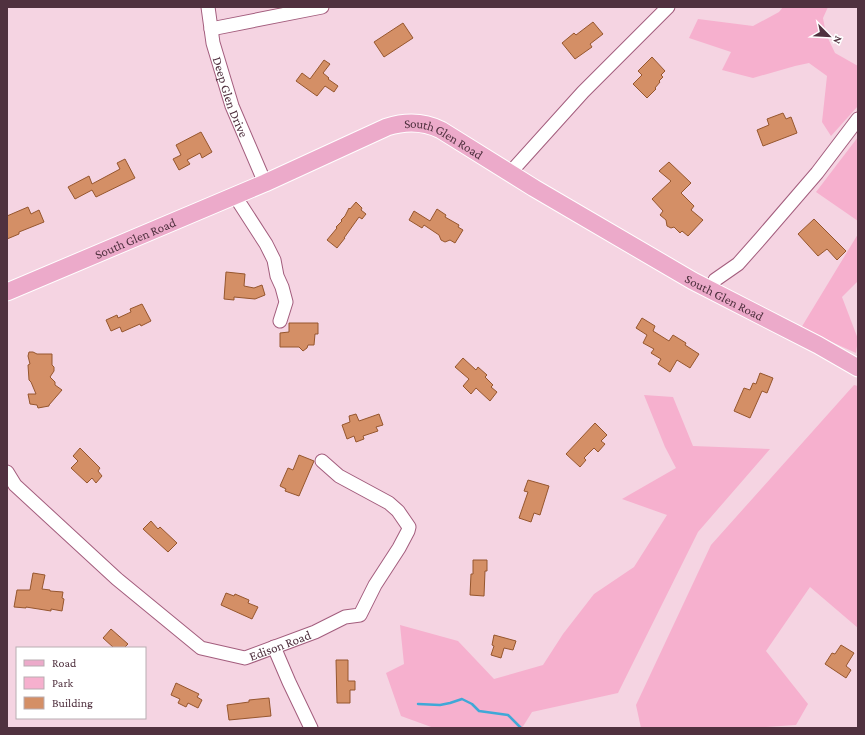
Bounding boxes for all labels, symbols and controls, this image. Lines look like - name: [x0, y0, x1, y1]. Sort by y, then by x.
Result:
- north arrow: [809, 16, 849, 56]
- text: N: [831, 34, 845, 46]
- street label: Deep Glen Drive: [210, 55, 252, 140]
- street label: South Glen Road: [404, 116, 486, 162]
- street label: South Glen Road: [93, 215, 178, 262]
- street label: South Glen Road: [682, 271, 766, 324]
- street label: Edison Road: [247, 627, 313, 664]
- legend: [16, 647, 146, 719]
- text: Road: [52, 656, 77, 670]
- text: Park: [52, 676, 74, 690]
- text: Building: [52, 696, 93, 710]

